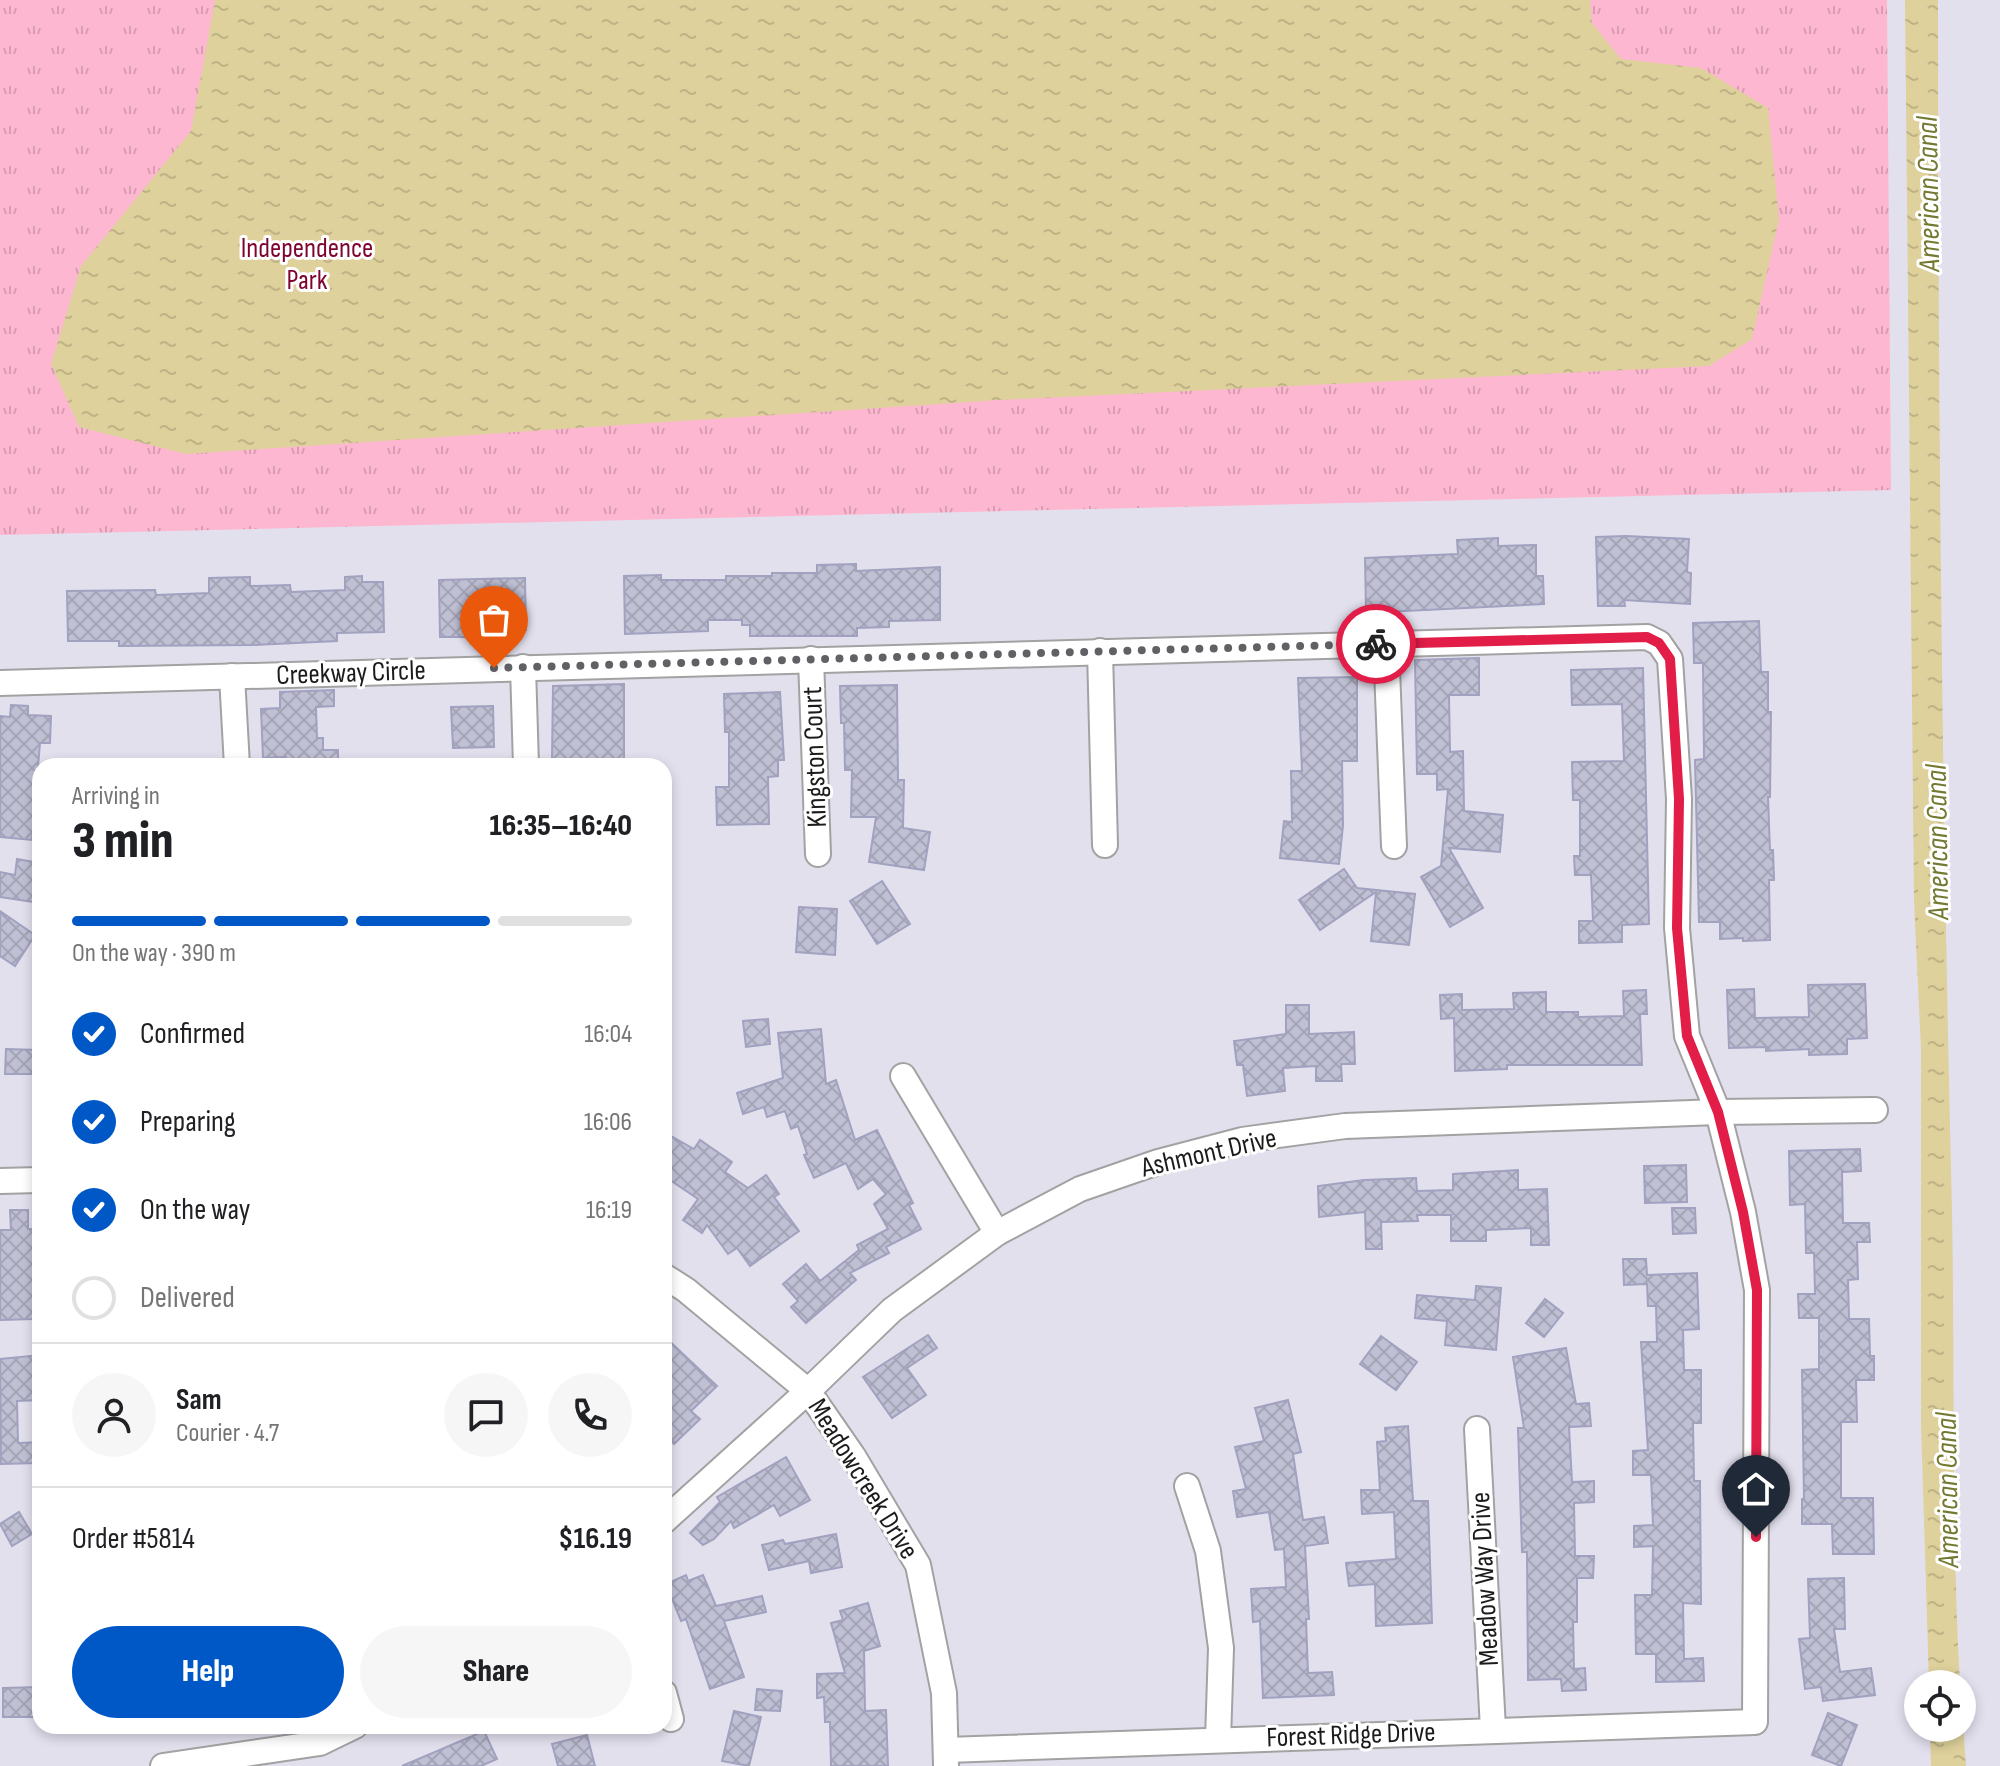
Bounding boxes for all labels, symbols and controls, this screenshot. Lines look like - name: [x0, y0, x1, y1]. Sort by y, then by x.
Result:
- water label: American Canal: [1910, 115, 1948, 273]
- park label: Independence Park: [241, 232, 373, 297]
- pin: [460, 586, 528, 668]
- icon: bag: [472, 598, 516, 642]
- courier: [1336, 604, 1416, 684]
- icon: bike: [1354, 622, 1398, 666]
- street label: Creekway Circle: [276, 654, 426, 692]
- street label: Kingston Court: [796, 686, 834, 828]
- water label: American Canal: [1919, 763, 1957, 921]
- text: Arriving in: [72, 781, 160, 812]
- text: 16:35–16:40: [489, 808, 632, 844]
- text: 3 min: [72, 810, 174, 873]
- text: On the way · 390 m: [72, 938, 236, 969]
- icon: check: [72, 1012, 116, 1056]
- text: Confirmed: [140, 1016, 245, 1052]
- text: 16:04: [584, 1019, 632, 1050]
- icon: check: [72, 1100, 116, 1144]
- text: Preparing: [140, 1104, 236, 1140]
- text: 16:06: [584, 1107, 632, 1138]
- street label: Ashmont Drive: [1137, 1121, 1280, 1185]
- icon: check: [72, 1188, 116, 1232]
- text: On the way: [140, 1192, 250, 1228]
- text: 16:19: [586, 1195, 632, 1226]
- text: Delivered: [140, 1280, 235, 1316]
- button: person: [72, 1373, 156, 1457]
- button: chat: [444, 1373, 528, 1457]
- button: phone: [548, 1373, 632, 1457]
- text: Sam: [176, 1382, 222, 1418]
- street label: Meadowcreek Drive: [801, 1393, 925, 1565]
- water label: American Canal: [1929, 1411, 1967, 1569]
- text: Courier · 4.7: [176, 1418, 279, 1449]
- pin: [1722, 1455, 1790, 1537]
- icon: home: [1734, 1467, 1778, 1511]
- street label: Meadow Way Drive: [1464, 1491, 1506, 1667]
- text: Order #5814: [72, 1521, 195, 1557]
- text: $16.19: [558, 1521, 632, 1557]
- button: Help: [72, 1626, 344, 1718]
- button: Share: [360, 1626, 632, 1718]
- map controls: [1904, 1670, 1976, 1742]
- button: locate: [1904, 1670, 1976, 1742]
- street label: Forest Ridge Drive: [1266, 1716, 1436, 1754]

